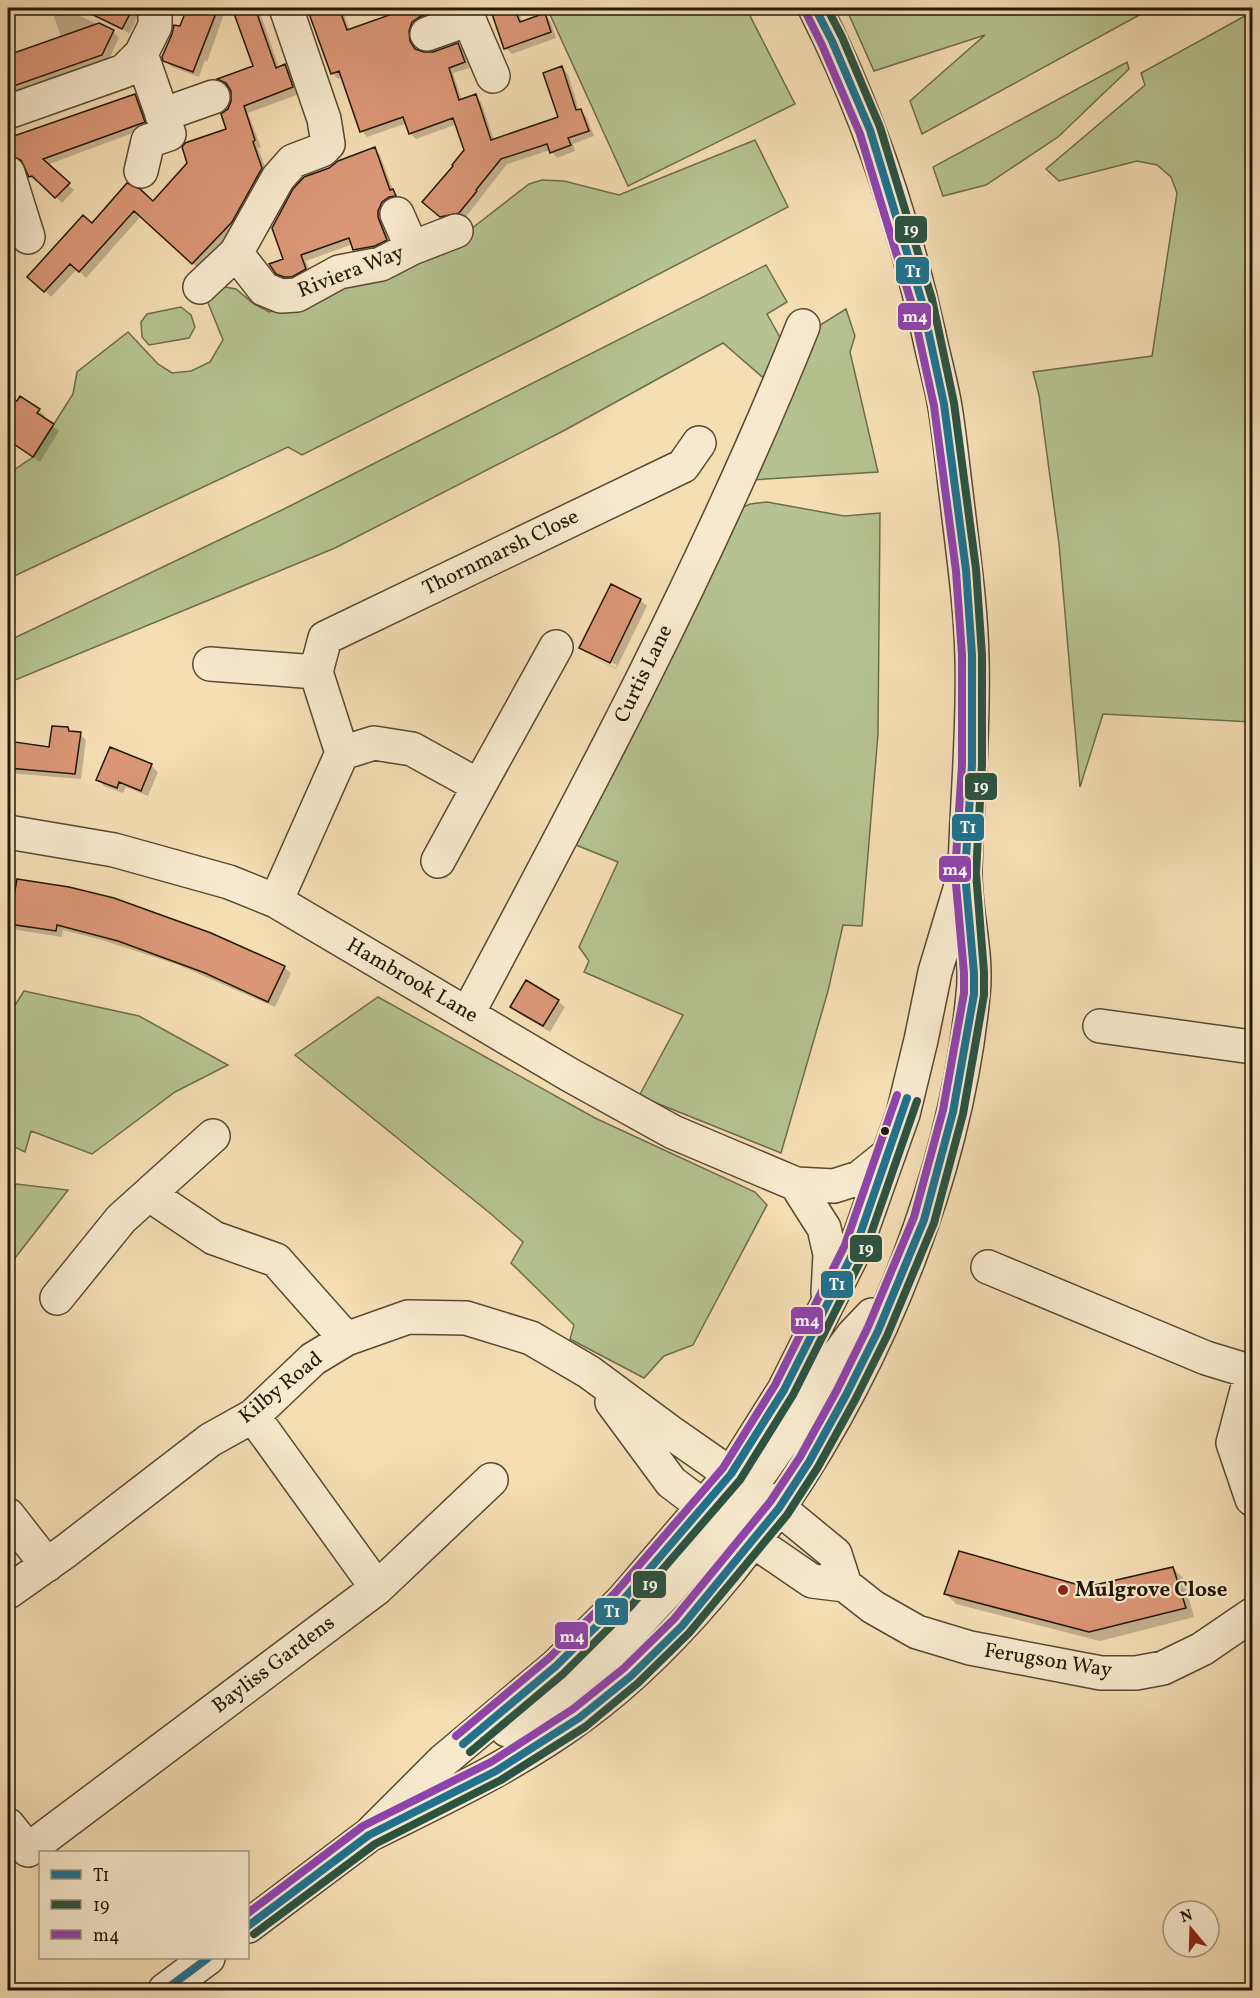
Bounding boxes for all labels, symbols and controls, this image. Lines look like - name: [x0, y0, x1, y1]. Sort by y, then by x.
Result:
- line badge: 19: [894, 215, 928, 244]
- text: 19: [903, 220, 919, 242]
- street label: Riviera Way: [294, 238, 409, 306]
- line badge: T1: [895, 256, 930, 285]
- text: T1: [905, 262, 921, 284]
- line badge: m4: [897, 302, 932, 331]
- text: m4: [902, 307, 928, 329]
- street label: Thornmarsh Close: [418, 503, 584, 603]
- street label: Curtis Lane: [608, 620, 680, 728]
- line badge: 19: [964, 772, 998, 801]
- text: 19: [973, 777, 989, 799]
- line badge: T1: [951, 813, 985, 842]
- text: T1: [960, 818, 976, 840]
- line badge: m4: [938, 855, 972, 883]
- text: m4: [942, 860, 968, 882]
- street label: Hambrook Lane: [341, 932, 483, 1030]
- unlabelled marker: [879, 1125, 891, 1137]
- line badge: 19: [849, 1234, 883, 1263]
- text: 19: [858, 1239, 874, 1261]
- line badge: T1: [820, 1270, 854, 1299]
- text: T1: [829, 1275, 845, 1297]
- line badge: m4: [790, 1306, 824, 1335]
- text: m4: [794, 1311, 820, 1333]
- street label: Kilby Road: [233, 1345, 329, 1431]
- line badge: 19: [632, 1570, 667, 1599]
- text: 19: [642, 1575, 658, 1597]
- place label: Mulgrove Close: [1075, 1576, 1227, 1605]
- marker: Mulgrove Close: [1056, 1583, 1070, 1597]
- line badge: T1: [594, 1597, 629, 1626]
- text: T1: [604, 1602, 620, 1624]
- street label: Bayliss Gardens: [207, 1609, 341, 1721]
- line badge: m4: [554, 1621, 589, 1650]
- text: m4: [559, 1627, 585, 1649]
- street label: Ferugson Way: [982, 1637, 1115, 1686]
- legend: [39, 1851, 249, 1959]
- text: T1: [93, 1864, 109, 1889]
- text: 19: [93, 1894, 109, 1919]
- north arrow: [1161, 1899, 1221, 1959]
- text: N: [1178, 1904, 1196, 1929]
- text: m4: [93, 1924, 120, 1949]

